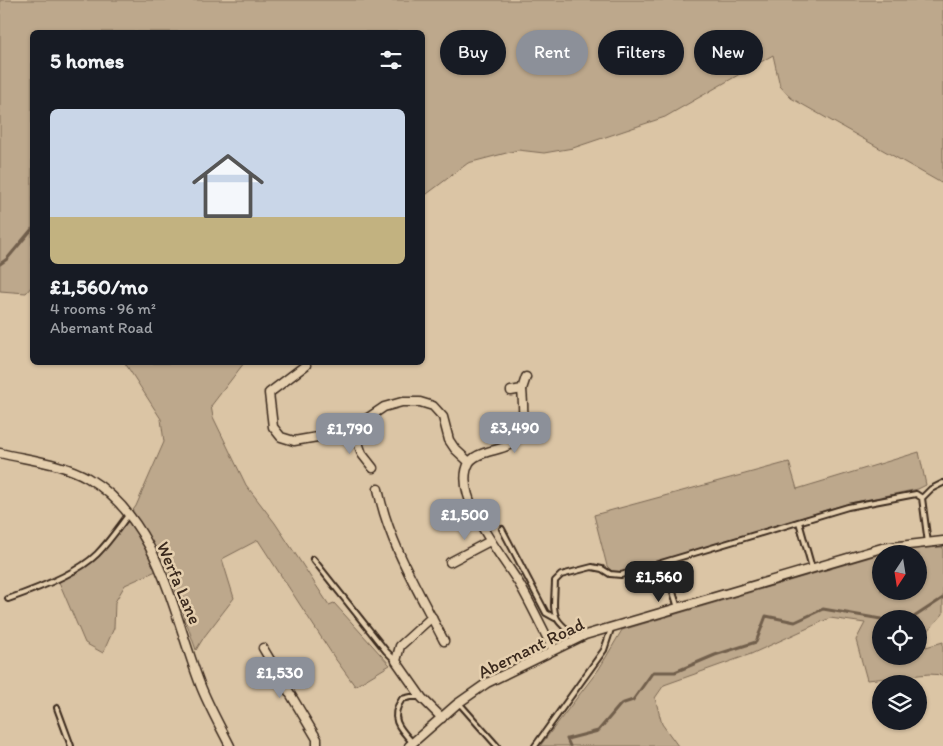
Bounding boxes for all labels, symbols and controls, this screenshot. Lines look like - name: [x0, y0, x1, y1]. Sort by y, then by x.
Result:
- chip: Buy: [440, 30, 506, 75]
- chip: Rent: [516, 30, 588, 75]
- chip: Filters: [598, 30, 684, 75]
- chip: New: [694, 30, 763, 75]
- icon: filters: [377, 46, 405, 74]
- text: 5 homes: [50, 48, 124, 73]
- icon: home: [183, 141, 273, 231]
- text: £1,560/mo: [50, 274, 148, 299]
- text: 4 rooms · 96 m²: [50, 299, 156, 318]
- text: Abernant Road: [50, 318, 153, 337]
- pin: £1,790: [309, 412, 391, 455]
- pin: £3,490: [474, 412, 556, 454]
- text: £3,490: [491, 418, 539, 437]
- text: £1,790: [327, 419, 373, 438]
- pin: £1,500: [424, 498, 506, 541]
- text: £1,500: [441, 505, 489, 524]
- street label: Werfa Lane: [152, 538, 206, 628]
- north arrow: [872, 545, 928, 600]
- map controls: [872, 545, 927, 730]
- pin: £1,560: [618, 560, 700, 603]
- text: £1,560: [636, 567, 682, 586]
- button: locate: [872, 610, 927, 665]
- street label: Abernant Road: [474, 613, 588, 683]
- pin: £1,530: [239, 656, 321, 699]
- text: £1,530: [257, 663, 303, 682]
- button: layers: [872, 675, 927, 730]

